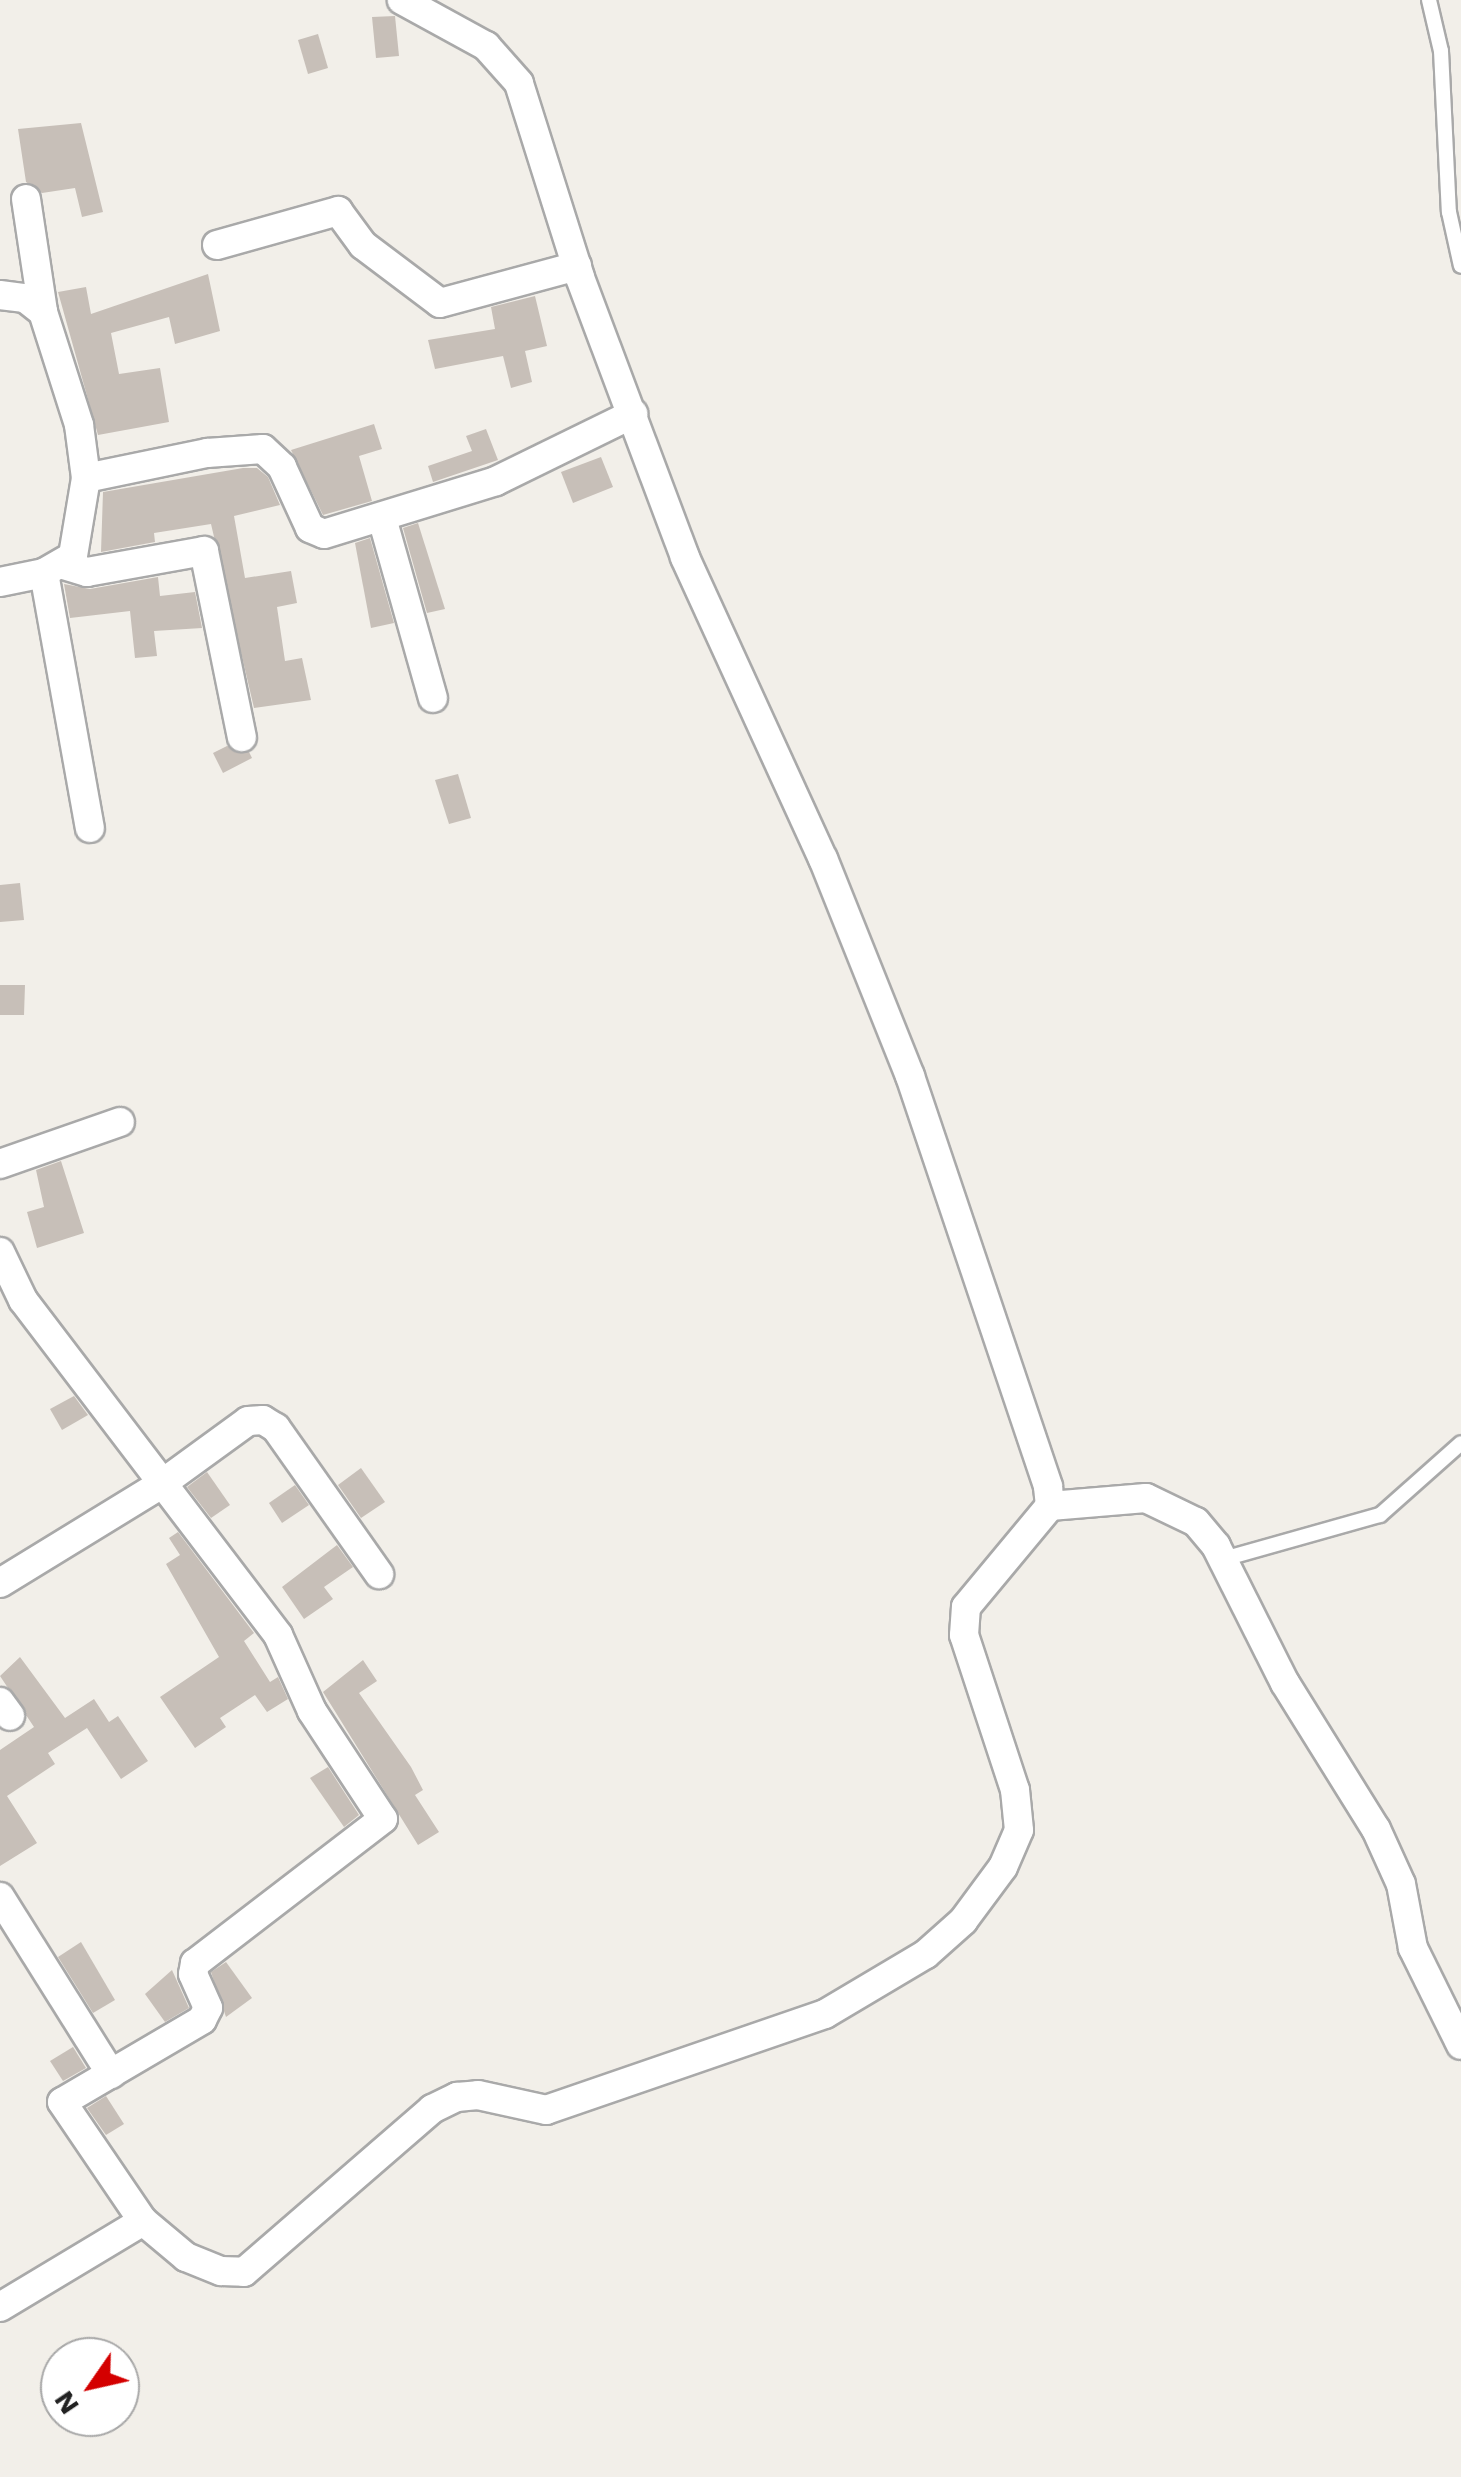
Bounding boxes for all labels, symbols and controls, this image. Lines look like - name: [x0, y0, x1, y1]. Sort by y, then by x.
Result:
- north arrow: [40, 2337, 140, 2437]
- text: N: [47, 2385, 86, 2421]

